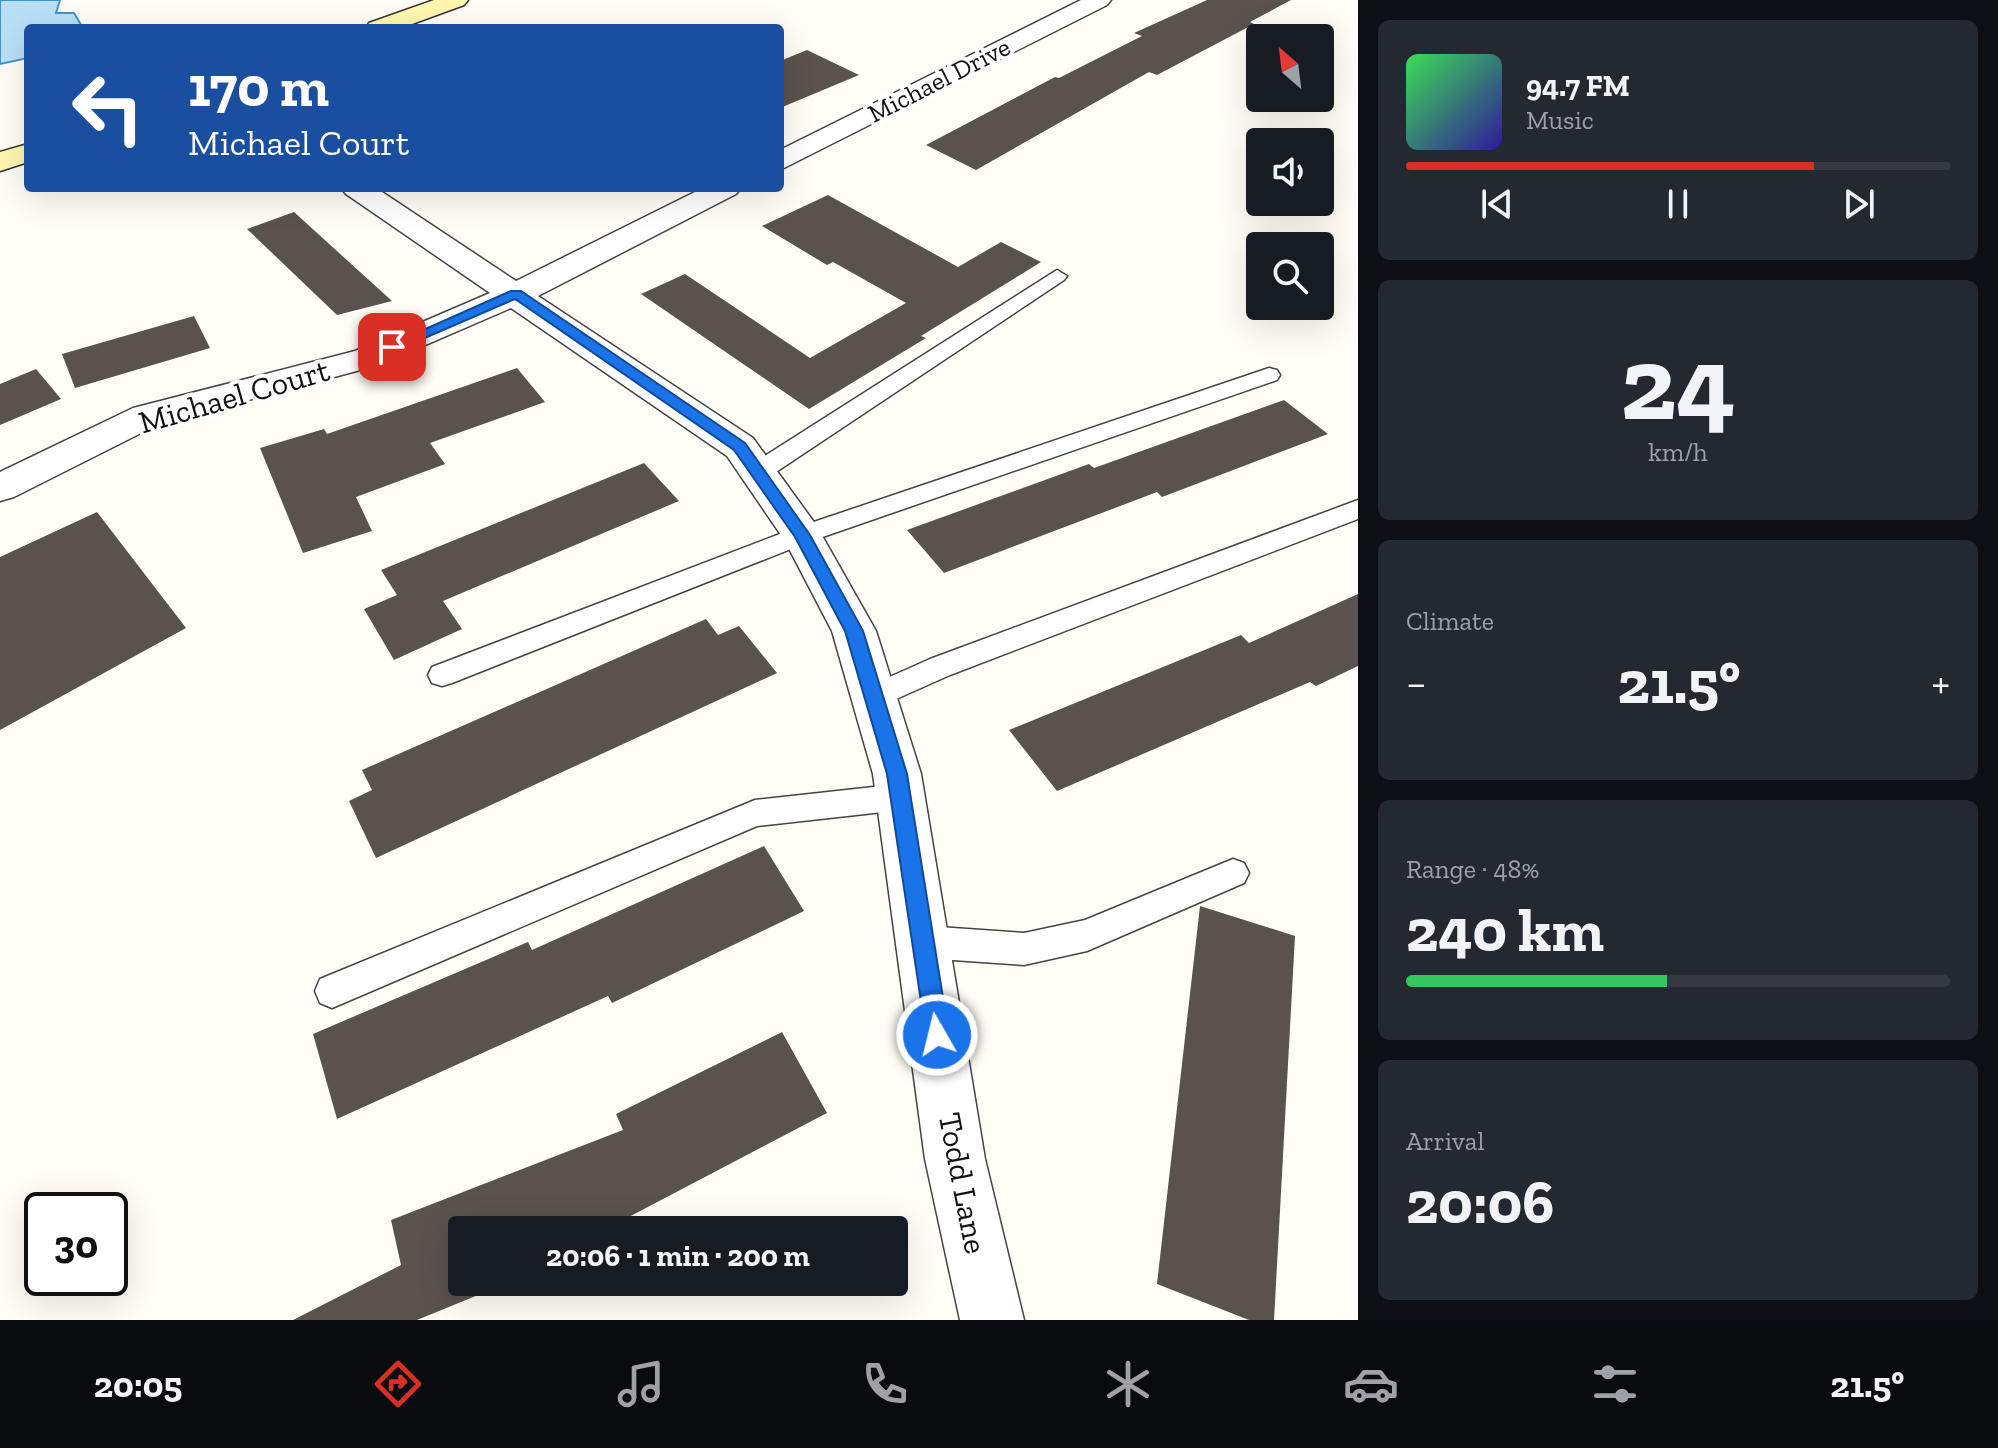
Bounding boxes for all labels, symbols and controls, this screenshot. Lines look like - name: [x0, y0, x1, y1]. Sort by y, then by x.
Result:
- north arrow: [1246, 24, 1334, 112]
- map controls: [1246, 24, 1334, 320]
- street label: Michael Drive: [862, 30, 1016, 130]
- text: 170 m: [188, 53, 329, 120]
- icon: left: [56, 56, 160, 160]
- text: 94.7 FM: [1526, 68, 1630, 104]
- text: Music: [1526, 104, 1594, 136]
- text: Michael Court: [188, 121, 409, 164]
- button: sound: [1246, 128, 1334, 216]
- icon: previous: [1475, 182, 1519, 226]
- icon: pause: [1656, 182, 1700, 226]
- icon: next: [1837, 182, 1881, 226]
- button: search: [1246, 232, 1334, 320]
- pin: [358, 313, 426, 381]
- text: 24: [1620, 321, 1736, 446]
- icon: arrive: [370, 325, 414, 369]
- street label: Michael Court: [134, 351, 334, 441]
- text: km/h: [1648, 436, 1708, 468]
- text: Climate: [1406, 605, 1494, 637]
- text: 21.5°: [1617, 646, 1741, 718]
- text: −: [1406, 656, 1427, 709]
- text: +: [1931, 656, 1950, 709]
- text: Range · 48%: [1406, 853, 1539, 885]
- text: 240 km: [1406, 894, 1604, 966]
- position arrow: [895, 993, 979, 1077]
- street label: Todd Lane: [931, 1109, 995, 1257]
- text: Arrival: [1406, 1125, 1484, 1157]
- text: 20:06: [1406, 1166, 1554, 1238]
- speed limit sign: 30: [24, 1192, 128, 1296]
- text: 20:06 · 1 min · 200 m: [546, 1238, 810, 1274]
- icon: directions: [370, 1356, 426, 1412]
- icon: music: [613, 1356, 669, 1412]
- icon: phone: [857, 1356, 913, 1412]
- icon: climate: [1100, 1356, 1156, 1412]
- icon: car: [1343, 1356, 1399, 1412]
- icon: filters: [1587, 1356, 1643, 1412]
- text: 20:05: [94, 1363, 182, 1406]
- text: 21.5°: [1830, 1363, 1904, 1406]

